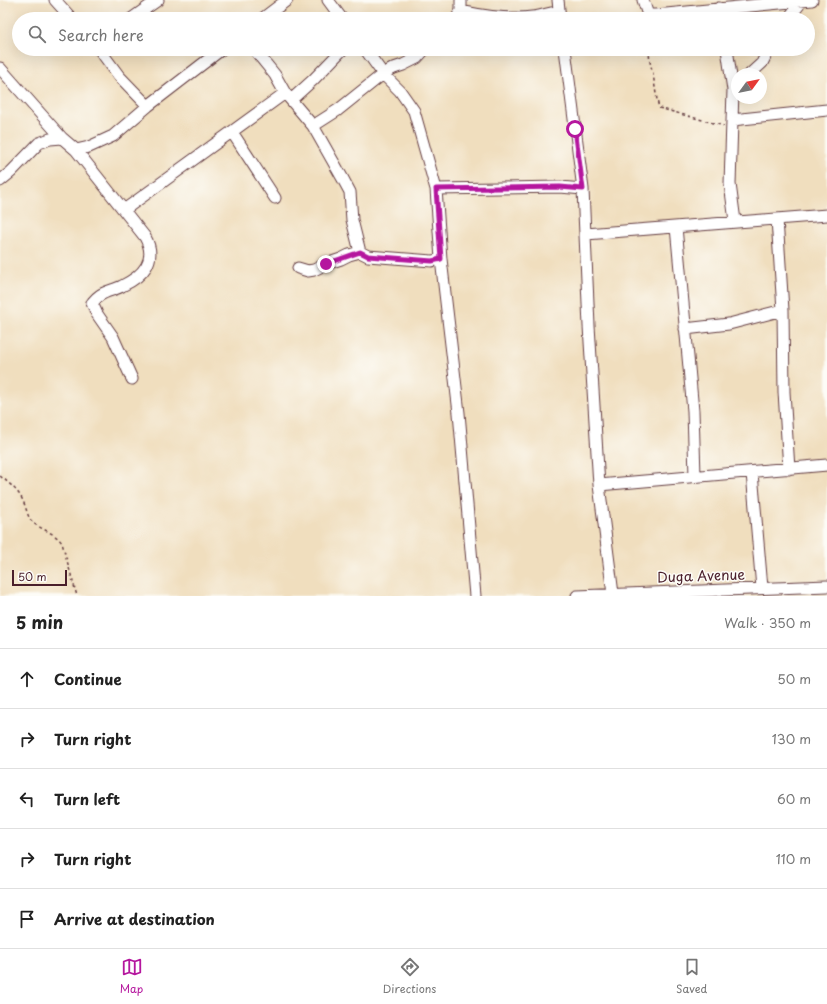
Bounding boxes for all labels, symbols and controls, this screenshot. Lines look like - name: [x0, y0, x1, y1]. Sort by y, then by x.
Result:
- search box: [12, 12, 815, 56]
- icon: search: [26, 23, 48, 45]
- text: Search here: [58, 23, 144, 46]
- north arrow: [731, 68, 767, 104]
- route start: [566, 120, 584, 138]
- route end: [317, 255, 335, 273]
- street label: Duga Avenue: [657, 563, 746, 588]
- scale bar: [12, 568, 67, 587]
- text: 50 m: [18, 568, 47, 585]
- text: 5 min: [16, 609, 63, 635]
- text: Walk · 350 m: [724, 613, 811, 632]
- text: Continue: [54, 667, 122, 690]
- icon: ahead: [16, 668, 38, 690]
- text: 50 m: [777, 669, 811, 688]
- text: Turn right: [54, 727, 131, 750]
- icon: right: [16, 728, 38, 750]
- text: 130 m: [772, 729, 811, 748]
- text: Turn left: [54, 787, 120, 810]
- icon: left: [16, 788, 38, 810]
- text: 60 m: [777, 789, 811, 808]
- text: Turn right: [54, 847, 131, 870]
- icon: right: [16, 848, 38, 870]
- text: 110 m: [776, 849, 811, 868]
- text: Arrive at destination: [54, 907, 215, 930]
- icon: arrive: [16, 908, 38, 930]
- tab: Map: [120, 956, 143, 997]
- tab: Directions: [383, 956, 436, 997]
- tab: Saved: [676, 956, 707, 997]

